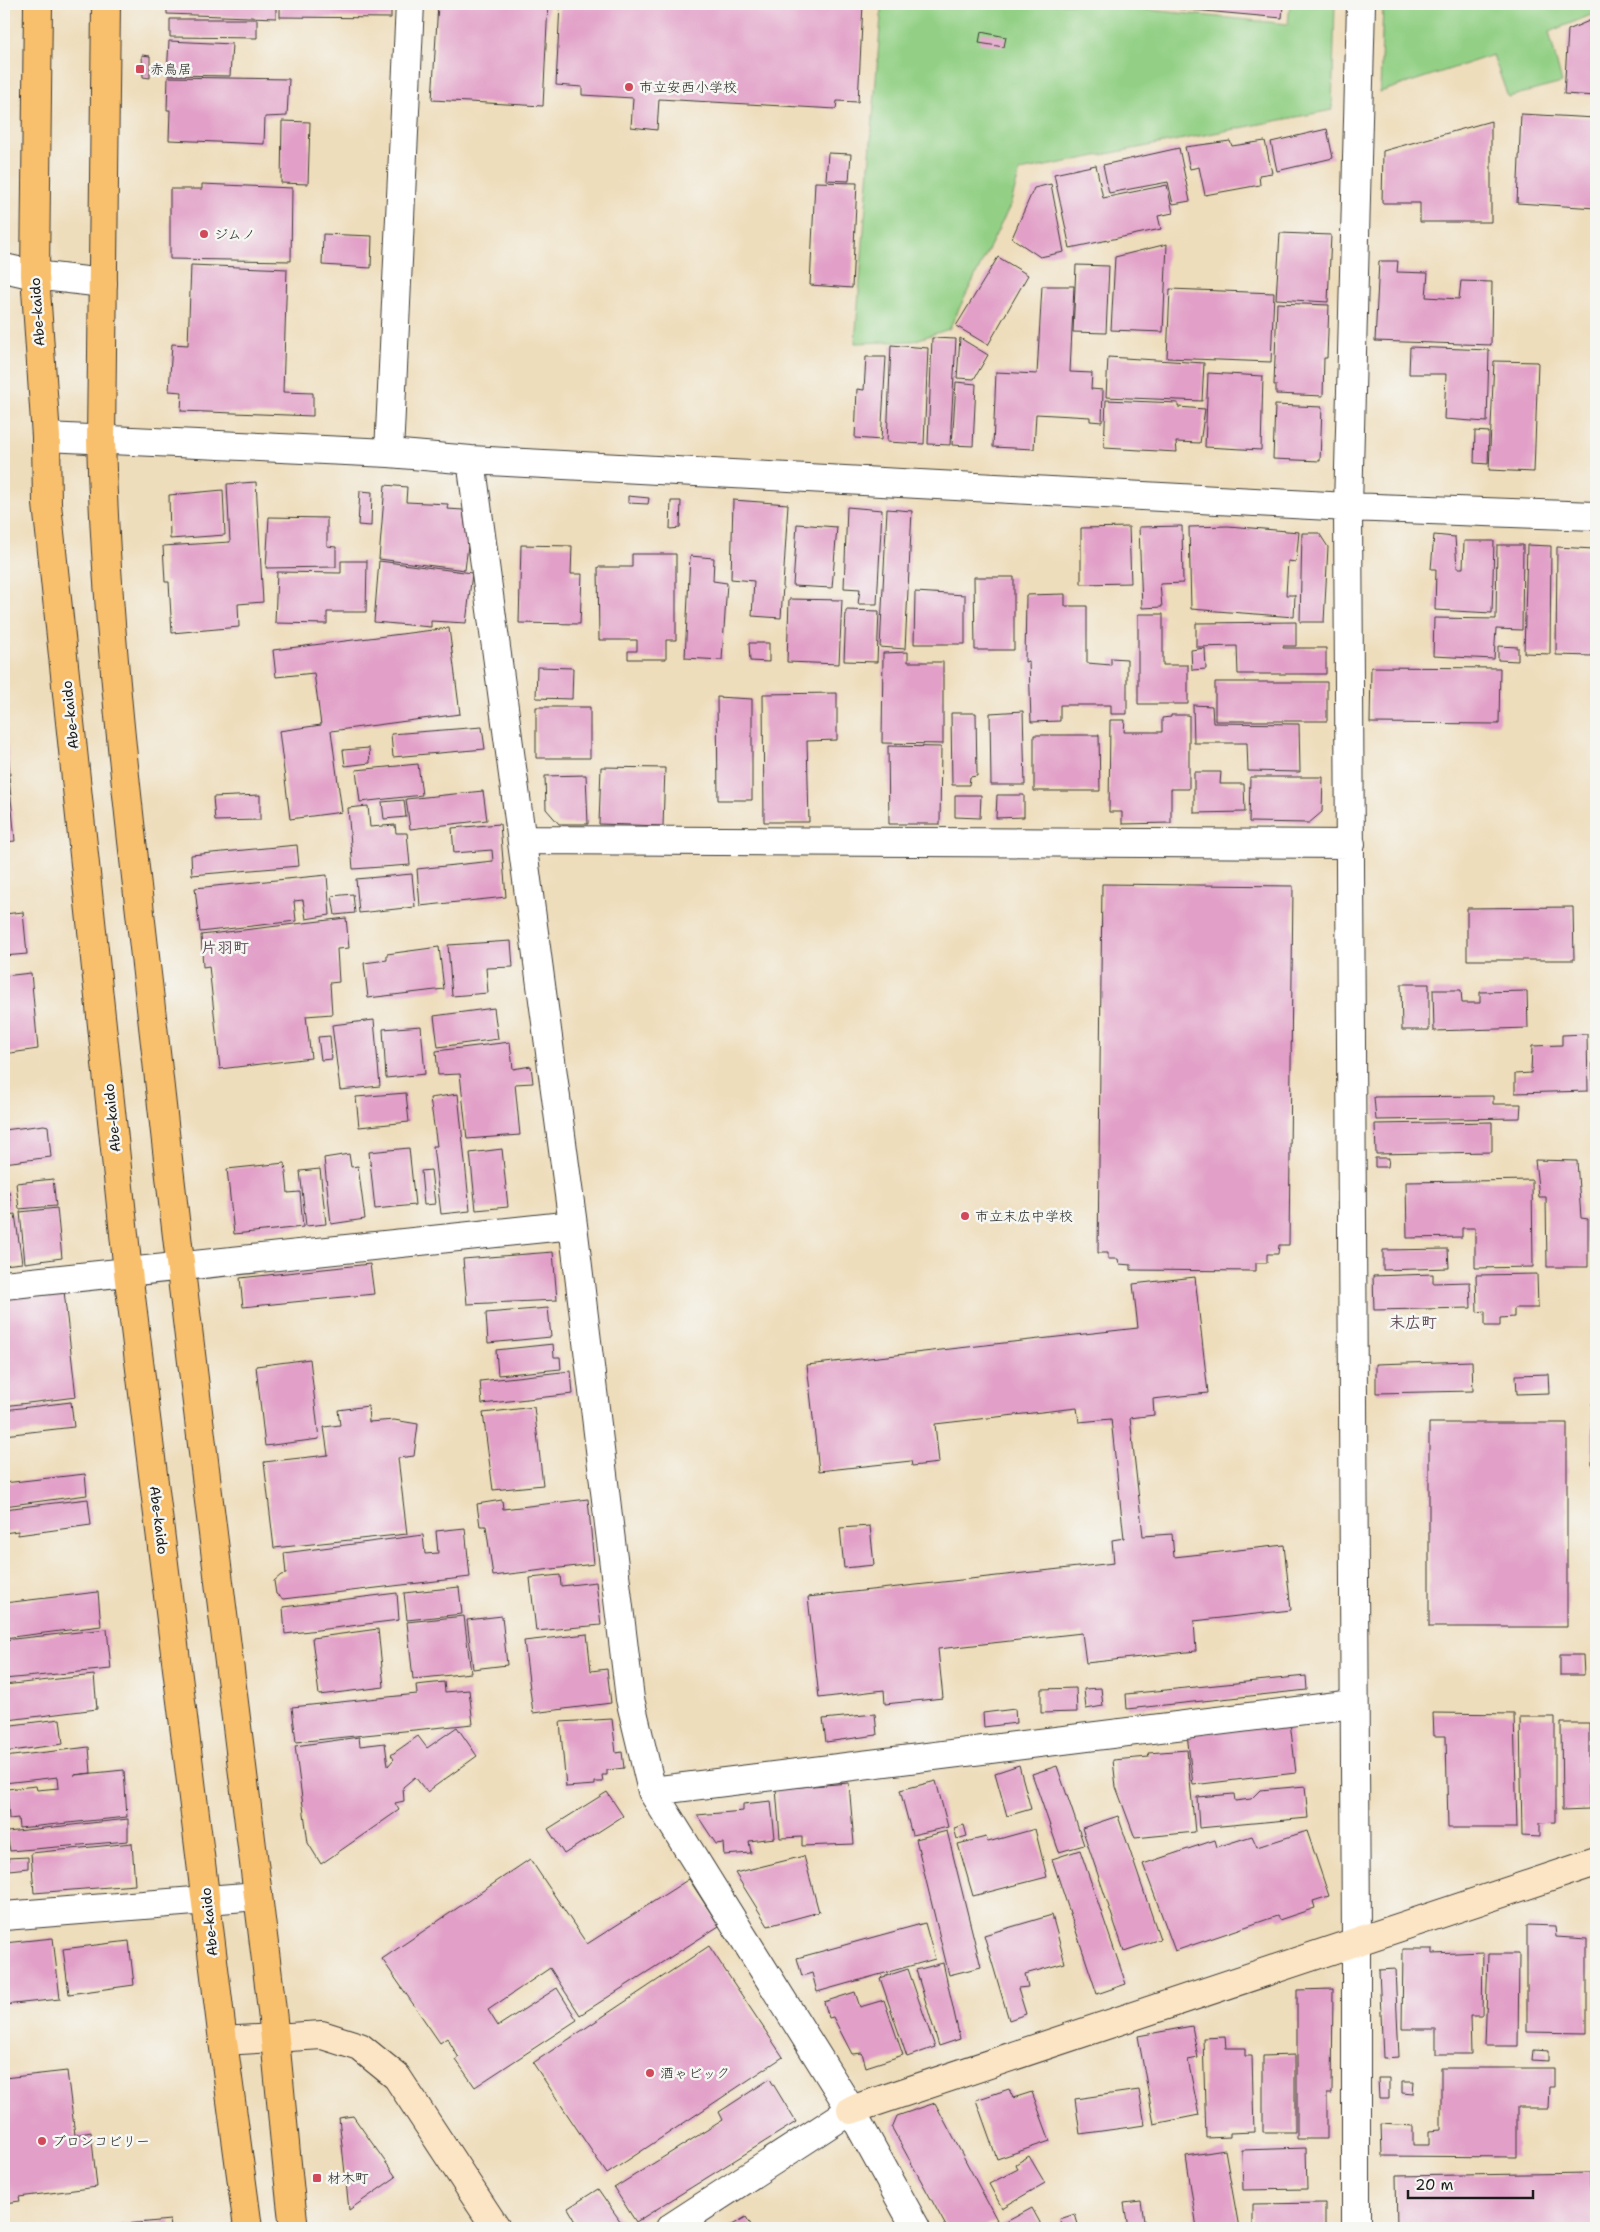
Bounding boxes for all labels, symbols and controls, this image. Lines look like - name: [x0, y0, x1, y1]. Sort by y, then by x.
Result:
- place label: 赤鳥居: [150, 60, 192, 78]
- marker: 赤鳥居: [134, 63, 146, 75]
- place label: 市立安西小学校: [639, 78, 737, 96]
- marker: 市立安西小学校: [623, 81, 635, 93]
- place label: ジムノ: [214, 225, 255, 243]
- marker: ジムノ: [198, 228, 210, 240]
- street label: Abe-kaido: [26, 277, 48, 347]
- street label: Abe-kaido: [57, 680, 83, 750]
- district label: 片羽町: [201, 937, 249, 958]
- street label: Abe-kaido: [99, 1083, 125, 1153]
- place label: 市立末広中学校: [975, 1207, 1073, 1225]
- marker: 市立末広中学校: [959, 1210, 971, 1222]
- district label: 末広町: [1389, 1312, 1437, 1333]
- street label: Abe-kaido: [146, 1485, 172, 1555]
- street label: Abe-kaido: [196, 1887, 222, 1957]
- place label: 酒ゃビック: [660, 2064, 730, 2082]
- marker: 酒ゃビック: [644, 2067, 656, 2079]
- place label: ブロンコビリー: [52, 2132, 150, 2150]
- marker: ブロンコビリー: [36, 2135, 48, 2147]
- scale bar: [1408, 2167, 1532, 2199]
- place label: 材木町: [327, 2169, 369, 2187]
- marker: 材木町: [311, 2172, 323, 2184]
- text: 20 m: [1415, 2175, 1454, 2195]

